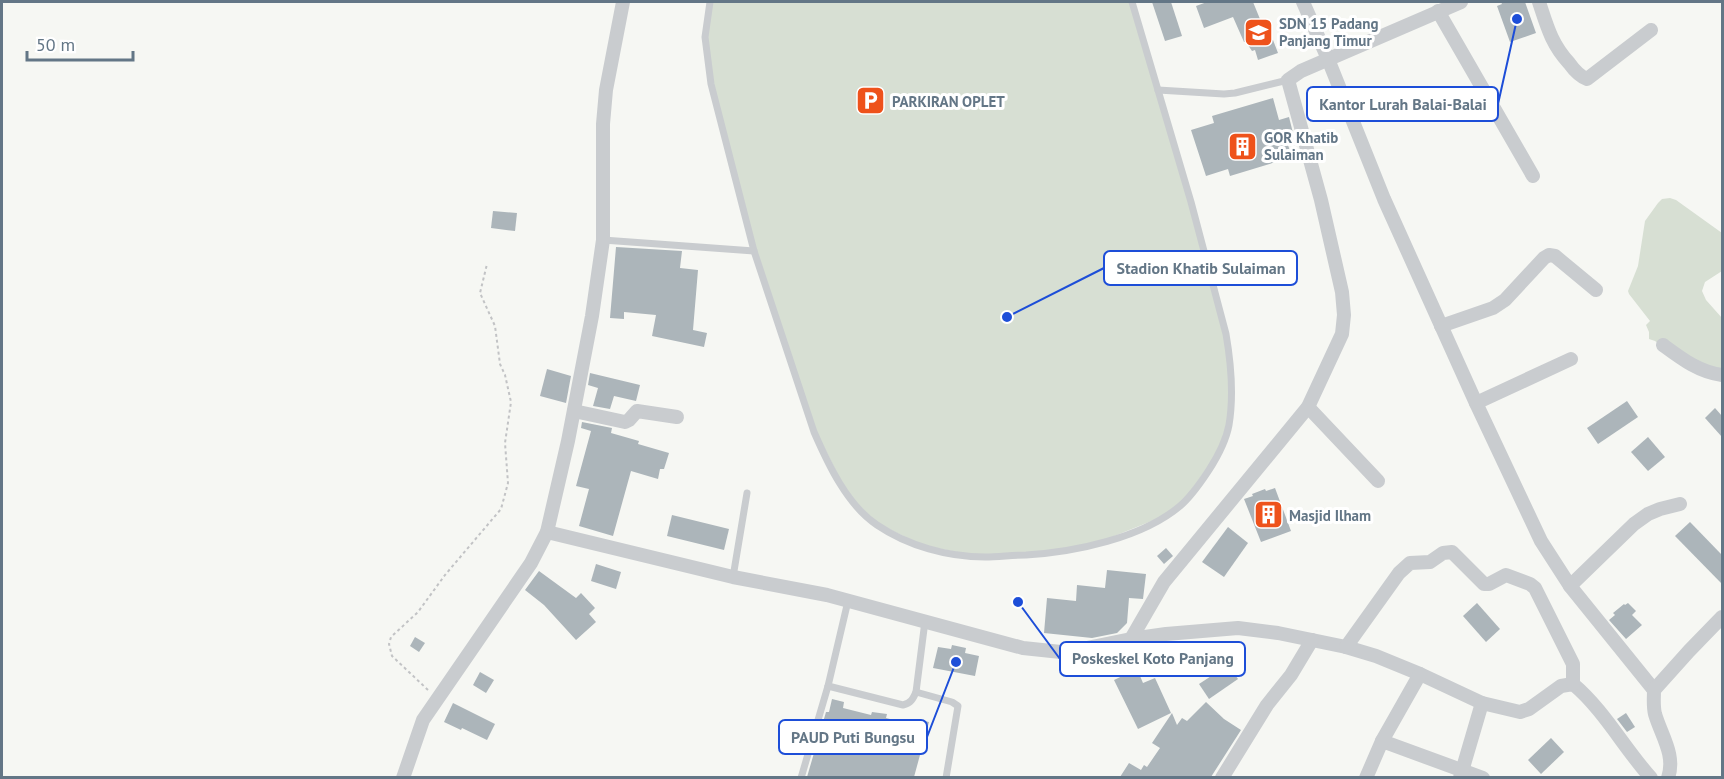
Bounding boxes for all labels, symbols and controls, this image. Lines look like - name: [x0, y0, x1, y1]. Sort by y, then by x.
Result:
- place label: SDN 15 Padang Panjang Timur: [1279, 14, 1378, 50]
- school or university icon: SDN 15 Padang Panjang Timur: [1242, 16, 1274, 48]
- scale bar: [27, 24, 134, 62]
- text: 50 m: [36, 33, 75, 56]
- parking icon: PARKIRAN OPLET: [855, 85, 887, 117]
- callout: Kantor Lurah Balai-Balai: [1307, 87, 1498, 121]
- place label: PARKIRAN OPLET: [892, 92, 1005, 111]
- text: Kantor Lurah Balai-Balai: [1319, 94, 1487, 114]
- place label: GOR Khatib Sulaiman: [1264, 128, 1338, 164]
- building icon: GOR Khatib Sulaiman: [1227, 130, 1259, 162]
- callout: Stadion Khatib Sulaiman: [1104, 251, 1297, 285]
- text: Stadion Khatib Sulaiman: [1117, 258, 1285, 278]
- building icon: Masjid Ilham: [1252, 499, 1284, 531]
- place label: Masjid Ilham: [1289, 506, 1371, 525]
- callout: Poskeskel Koto Panjang: [1060, 642, 1245, 676]
- text: Poskeskel Koto Panjang: [1072, 648, 1234, 668]
- callout: PAUD Puti Bungsu: [779, 720, 927, 754]
- text: PAUD Puti Bungsu: [791, 727, 915, 747]

